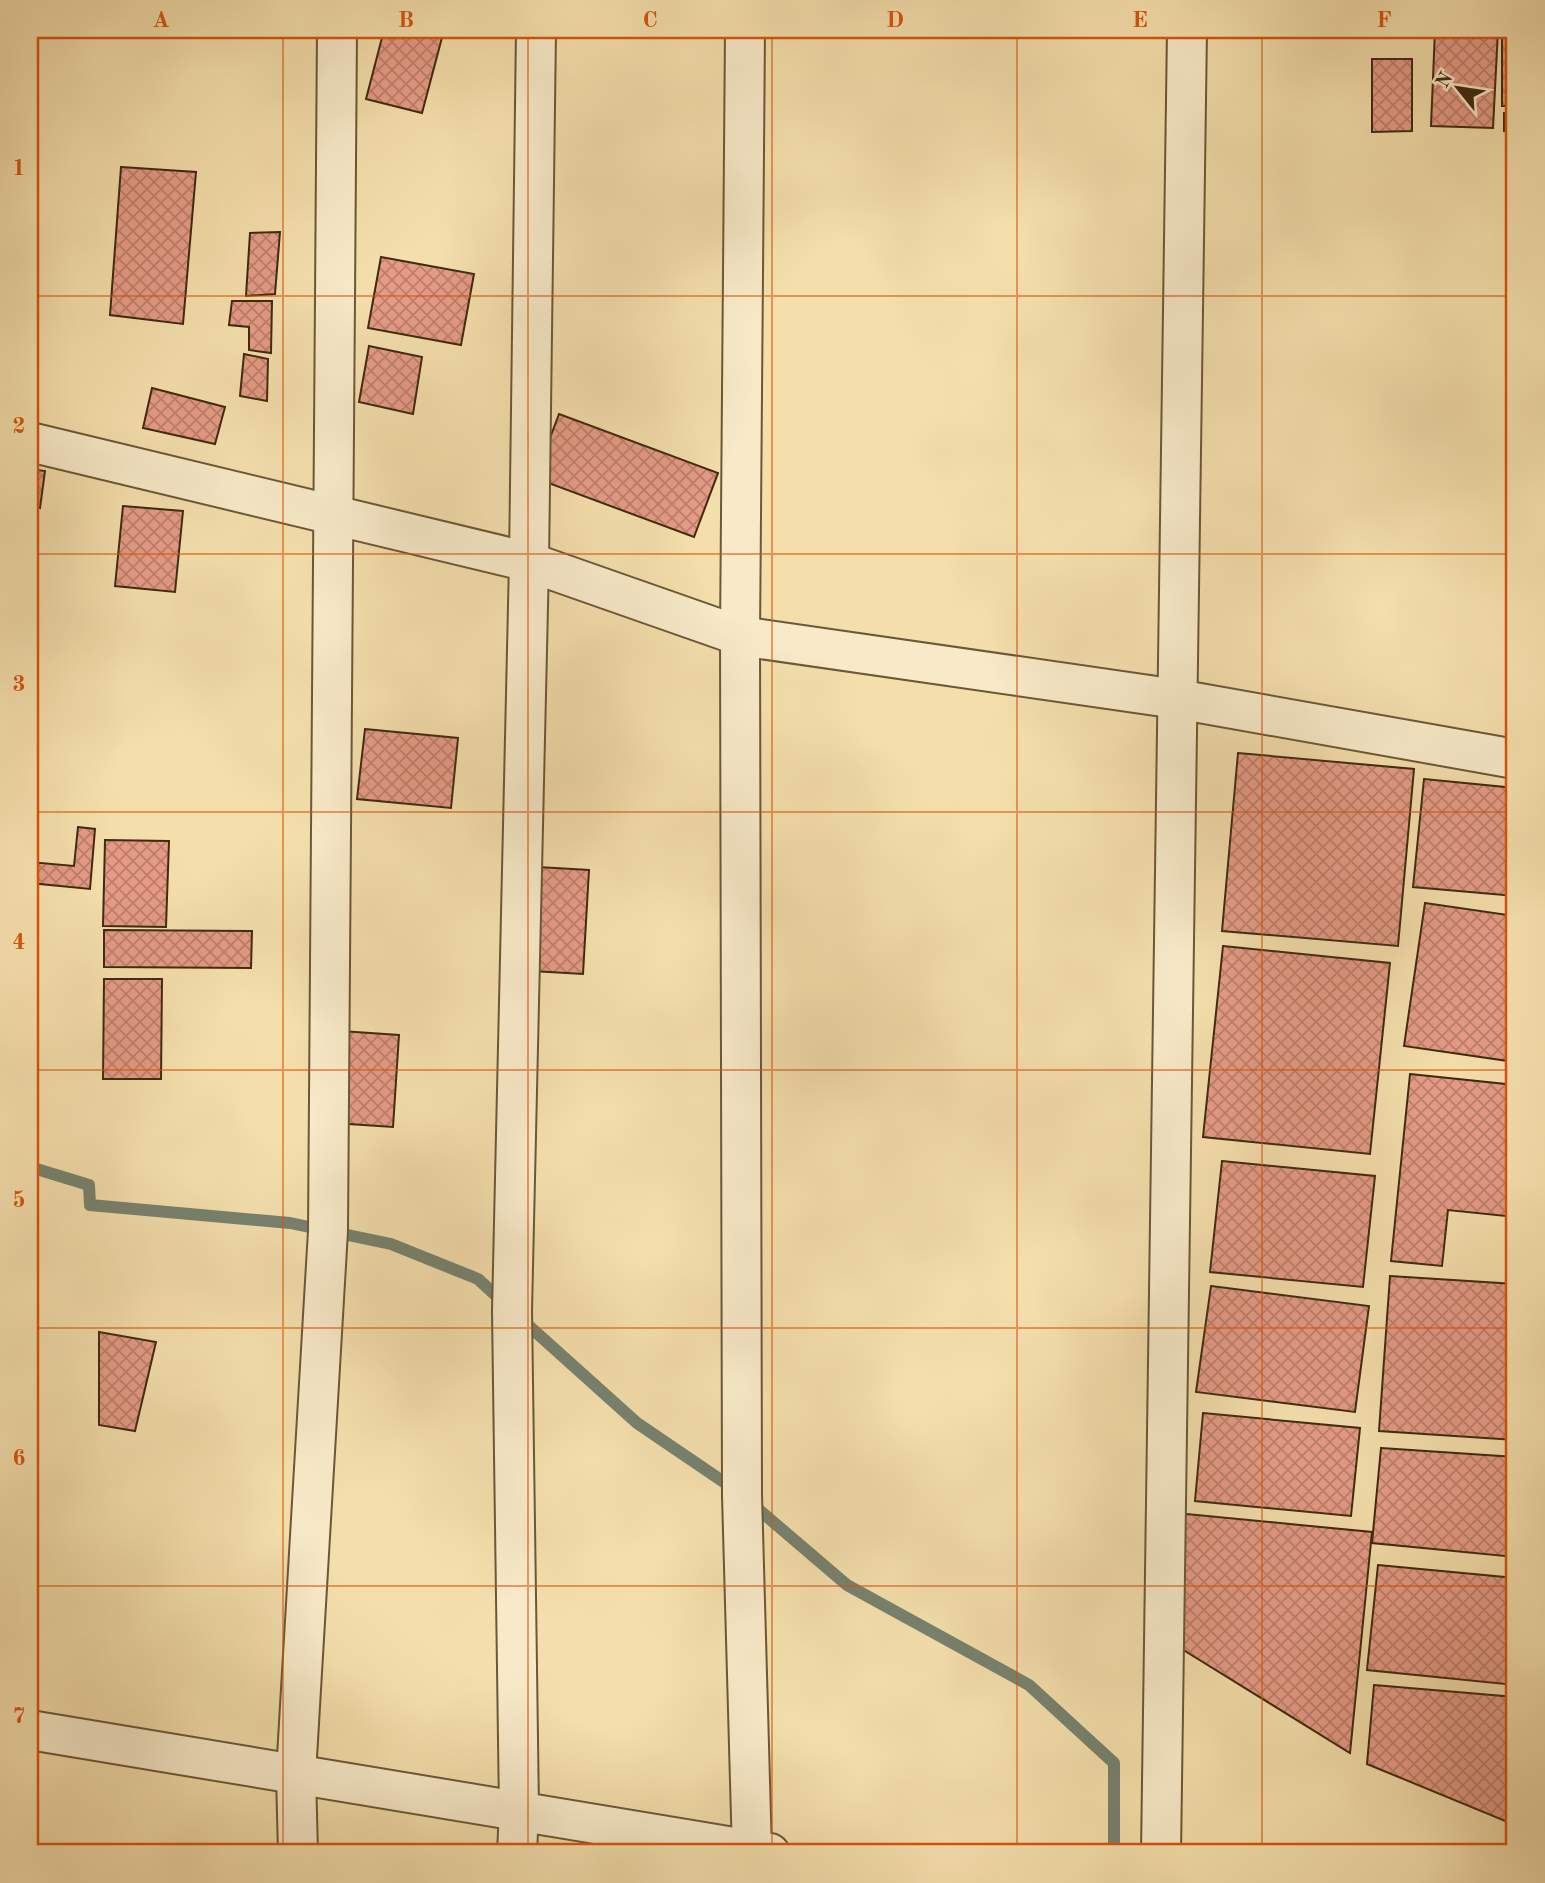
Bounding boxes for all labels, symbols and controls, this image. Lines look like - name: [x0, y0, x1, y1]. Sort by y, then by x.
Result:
- text: A: [152, 9, 170, 32]
- text: B: [398, 9, 414, 32]
- text: C: [642, 9, 658, 32]
- text: D: [886, 9, 904, 32]
- text: E: [1132, 9, 1148, 32]
- text: F: [1376, 9, 1392, 32]
- north arrow: [1422, 52, 1492, 122]
- text: N: [1434, 69, 1458, 92]
- text: 1: [12, 157, 26, 180]
- text: 2: [12, 415, 26, 438]
- text: 3: [12, 673, 26, 696]
- text: 4: [12, 931, 26, 954]
- text: 5: [12, 1189, 26, 1212]
- text: 6: [12, 1447, 26, 1470]
- text: 7: [12, 1705, 26, 1728]

